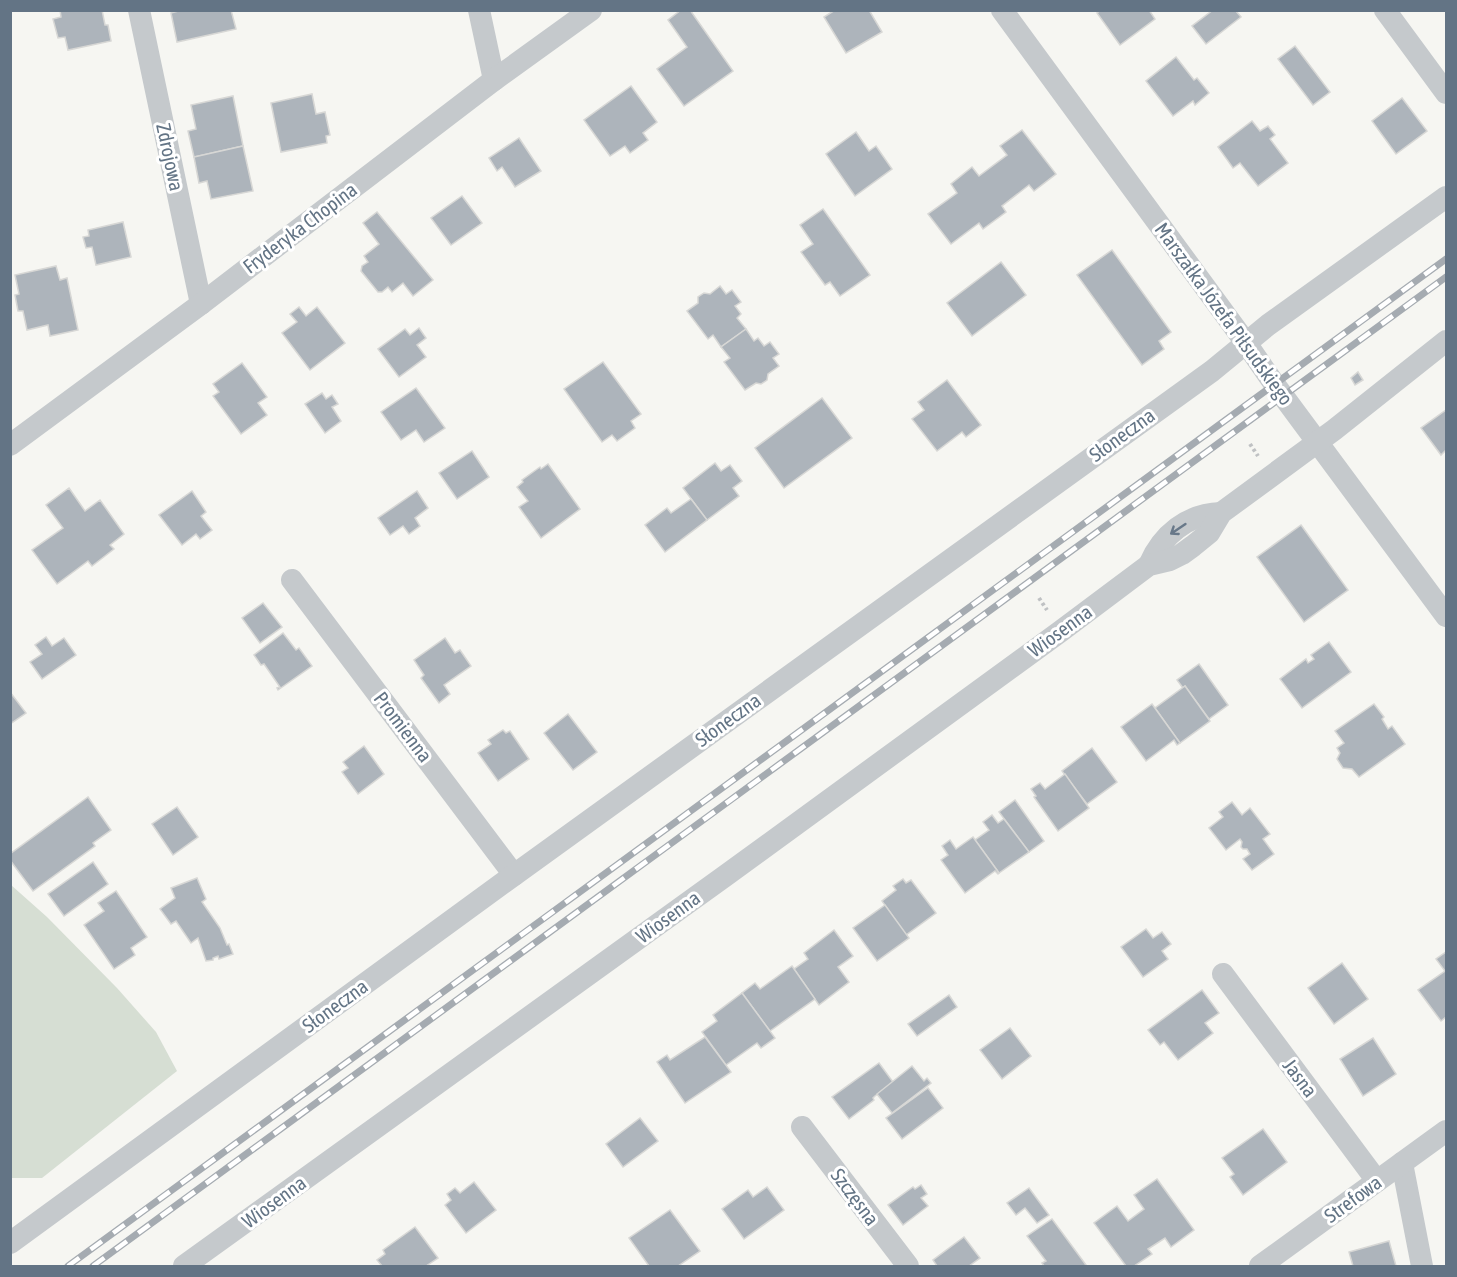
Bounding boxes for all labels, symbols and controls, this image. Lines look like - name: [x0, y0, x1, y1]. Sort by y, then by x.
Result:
- street label: Zdrojowa: [152, 121, 189, 193]
- street label: Fryderyka Chopina: [238, 177, 361, 278]
- street label: Marszałka Józefa Piłsudskiego: [1151, 218, 1298, 409]
- street label: Słoneczna: [1085, 403, 1159, 466]
- one-way arrow: [1170, 523, 1187, 535]
- street label: Wiosenna: [1023, 600, 1096, 661]
- street label: Promienna: [370, 687, 437, 766]
- street label: Słoneczna: [691, 688, 765, 751]
- street label: Wiosenna: [631, 886, 704, 947]
- street label: Słoneczna: [298, 974, 372, 1037]
- street label: Jasna: [1279, 1054, 1322, 1101]
- street label: Szczęsna: [827, 1164, 884, 1230]
- street label: Strefowa: [1320, 1170, 1386, 1227]
- street label: Wiosenna: [237, 1171, 310, 1232]

